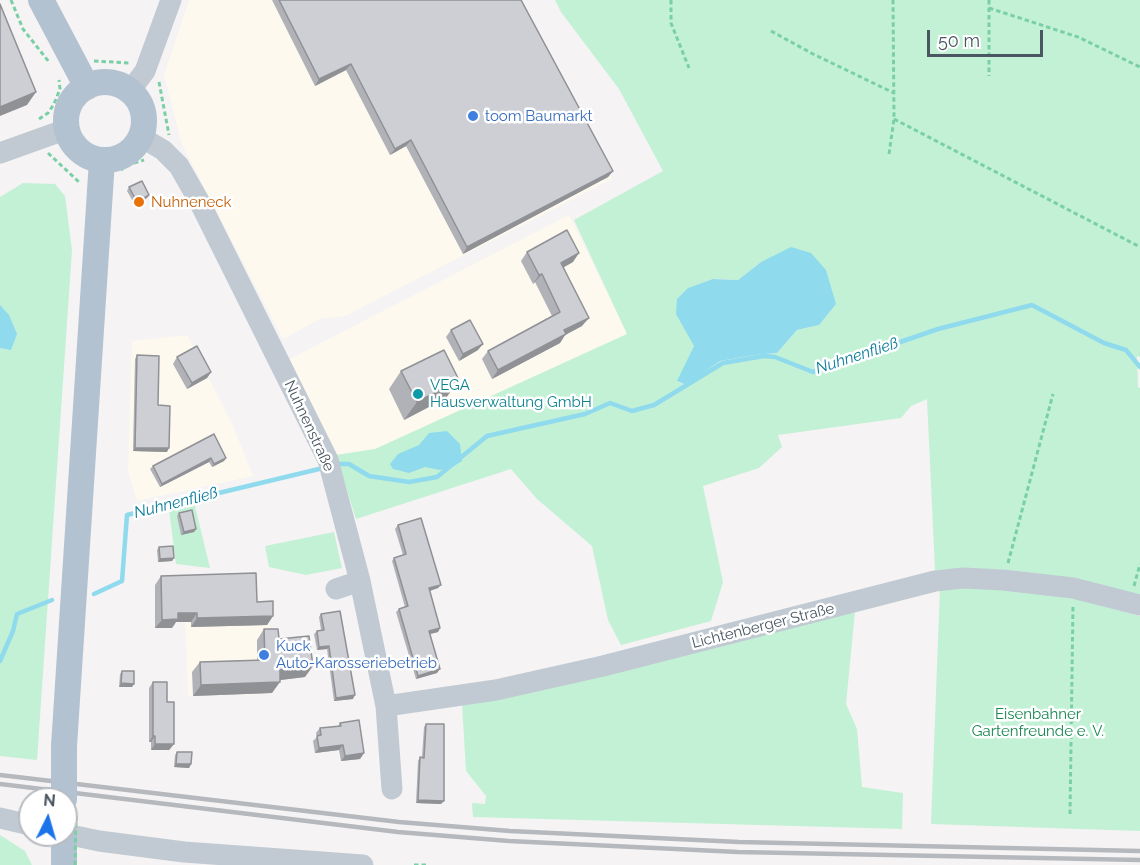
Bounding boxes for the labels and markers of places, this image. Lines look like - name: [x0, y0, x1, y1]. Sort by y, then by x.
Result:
- place label: toom Baumarkt: [485, 107, 593, 125]
- marker: toom Baumarkt: [466, 109, 480, 123]
- place label: Nuhneneck: [151, 193, 232, 211]
- marker: Nuhneneck: [132, 195, 146, 209]
- place label: VEGA Hausverwaltung GmbH: [430, 376, 592, 411]
- marker: VEGA Hausverwaltung GmbH: [411, 387, 425, 401]
- place label: Kuck Auto-Karosseriebetrieb: [276, 637, 437, 672]
- marker: Kuck Auto-Karosseriebetrieb: [257, 648, 271, 662]

